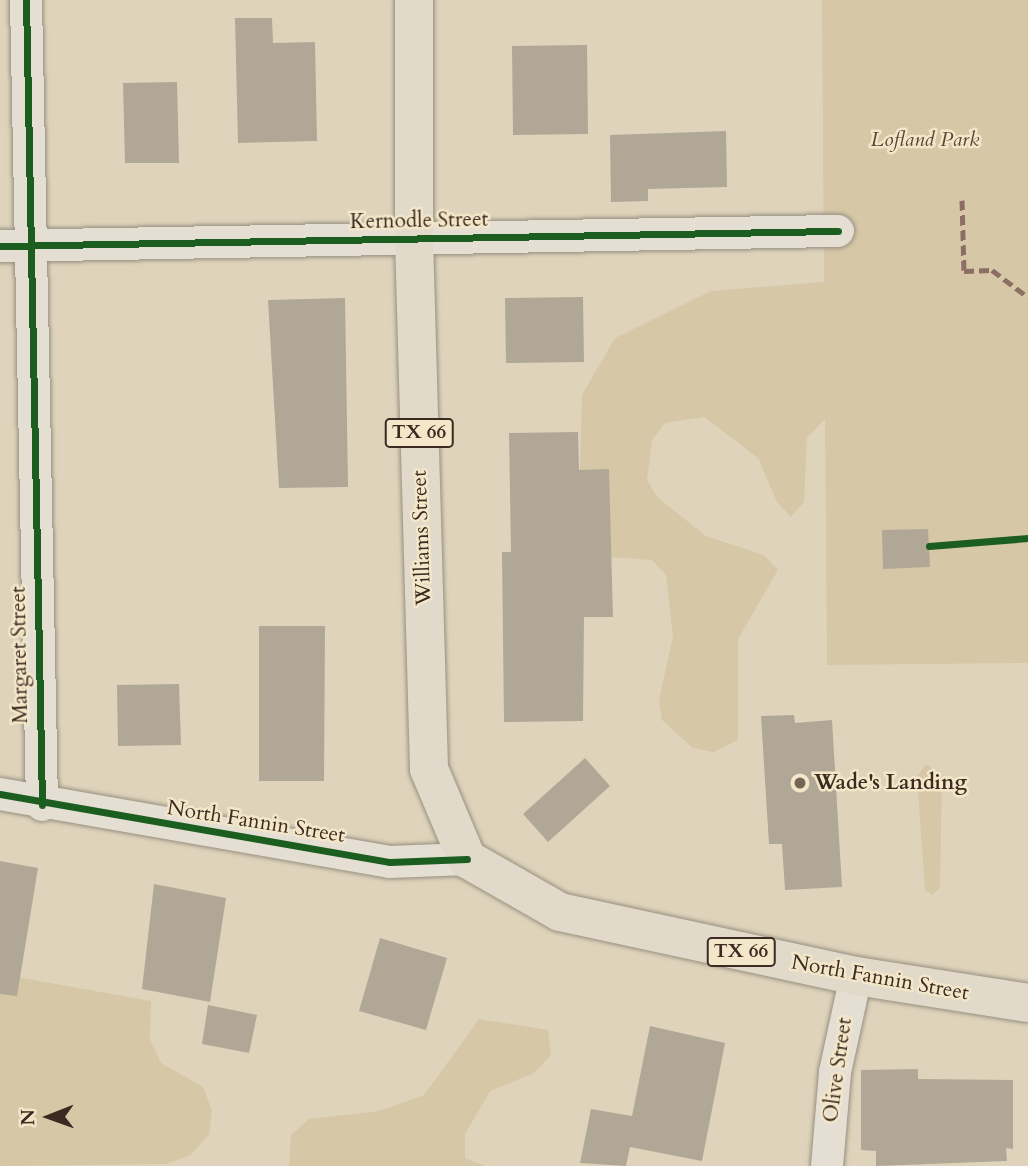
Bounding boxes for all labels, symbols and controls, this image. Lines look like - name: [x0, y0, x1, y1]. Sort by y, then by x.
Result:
- park label: Lofland Park: [871, 127, 979, 153]
- street label: Kernodle Street: [350, 207, 488, 235]
- road number: TX 66: [384, 418, 454, 448]
- street label: Williams Street: [407, 470, 437, 606]
- street label: Margaret Street: [6, 586, 34, 724]
- place label: Wade's Landing: [814, 770, 967, 796]
- marker: Wade's Landing: [792, 775, 808, 791]
- street label: North Fannin Street: [165, 796, 347, 848]
- road number: TX 66: [706, 936, 776, 968]
- street label: North Fannin Street: [789, 950, 971, 1006]
- street label: Olive Street: [818, 1016, 858, 1124]
- north arrow: [14, 1082, 84, 1152]
- text: N: [15, 1109, 41, 1126]

